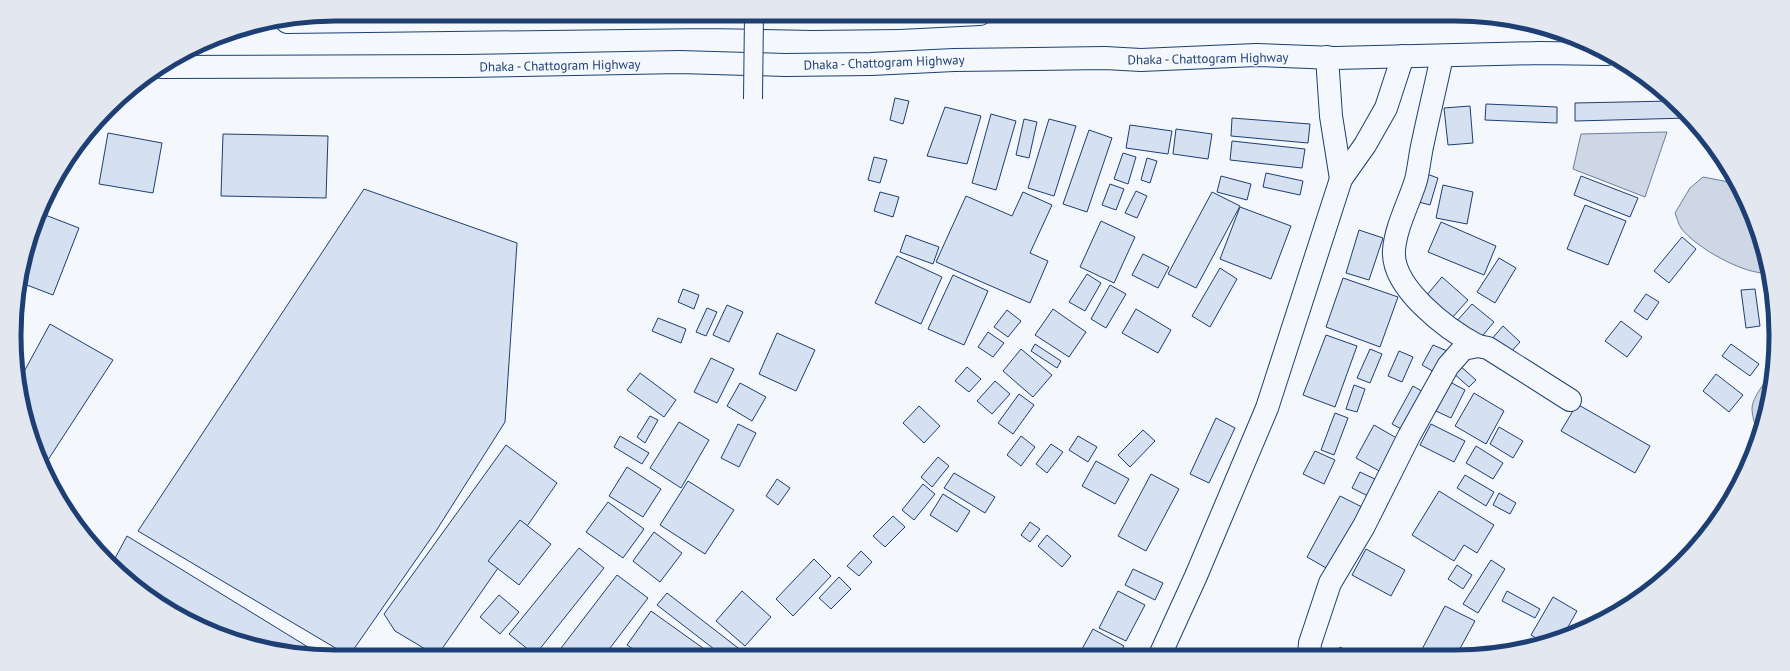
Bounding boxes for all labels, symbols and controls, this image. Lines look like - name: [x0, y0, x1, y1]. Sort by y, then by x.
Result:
- street label: Dhaka - Chattogram Highway: [1127, 49, 1289, 68]
- street label: Dhaka - Chattogram Highway: [803, 51, 965, 74]
- street label: Dhaka - Chattogram Highway: [479, 56, 641, 75]

